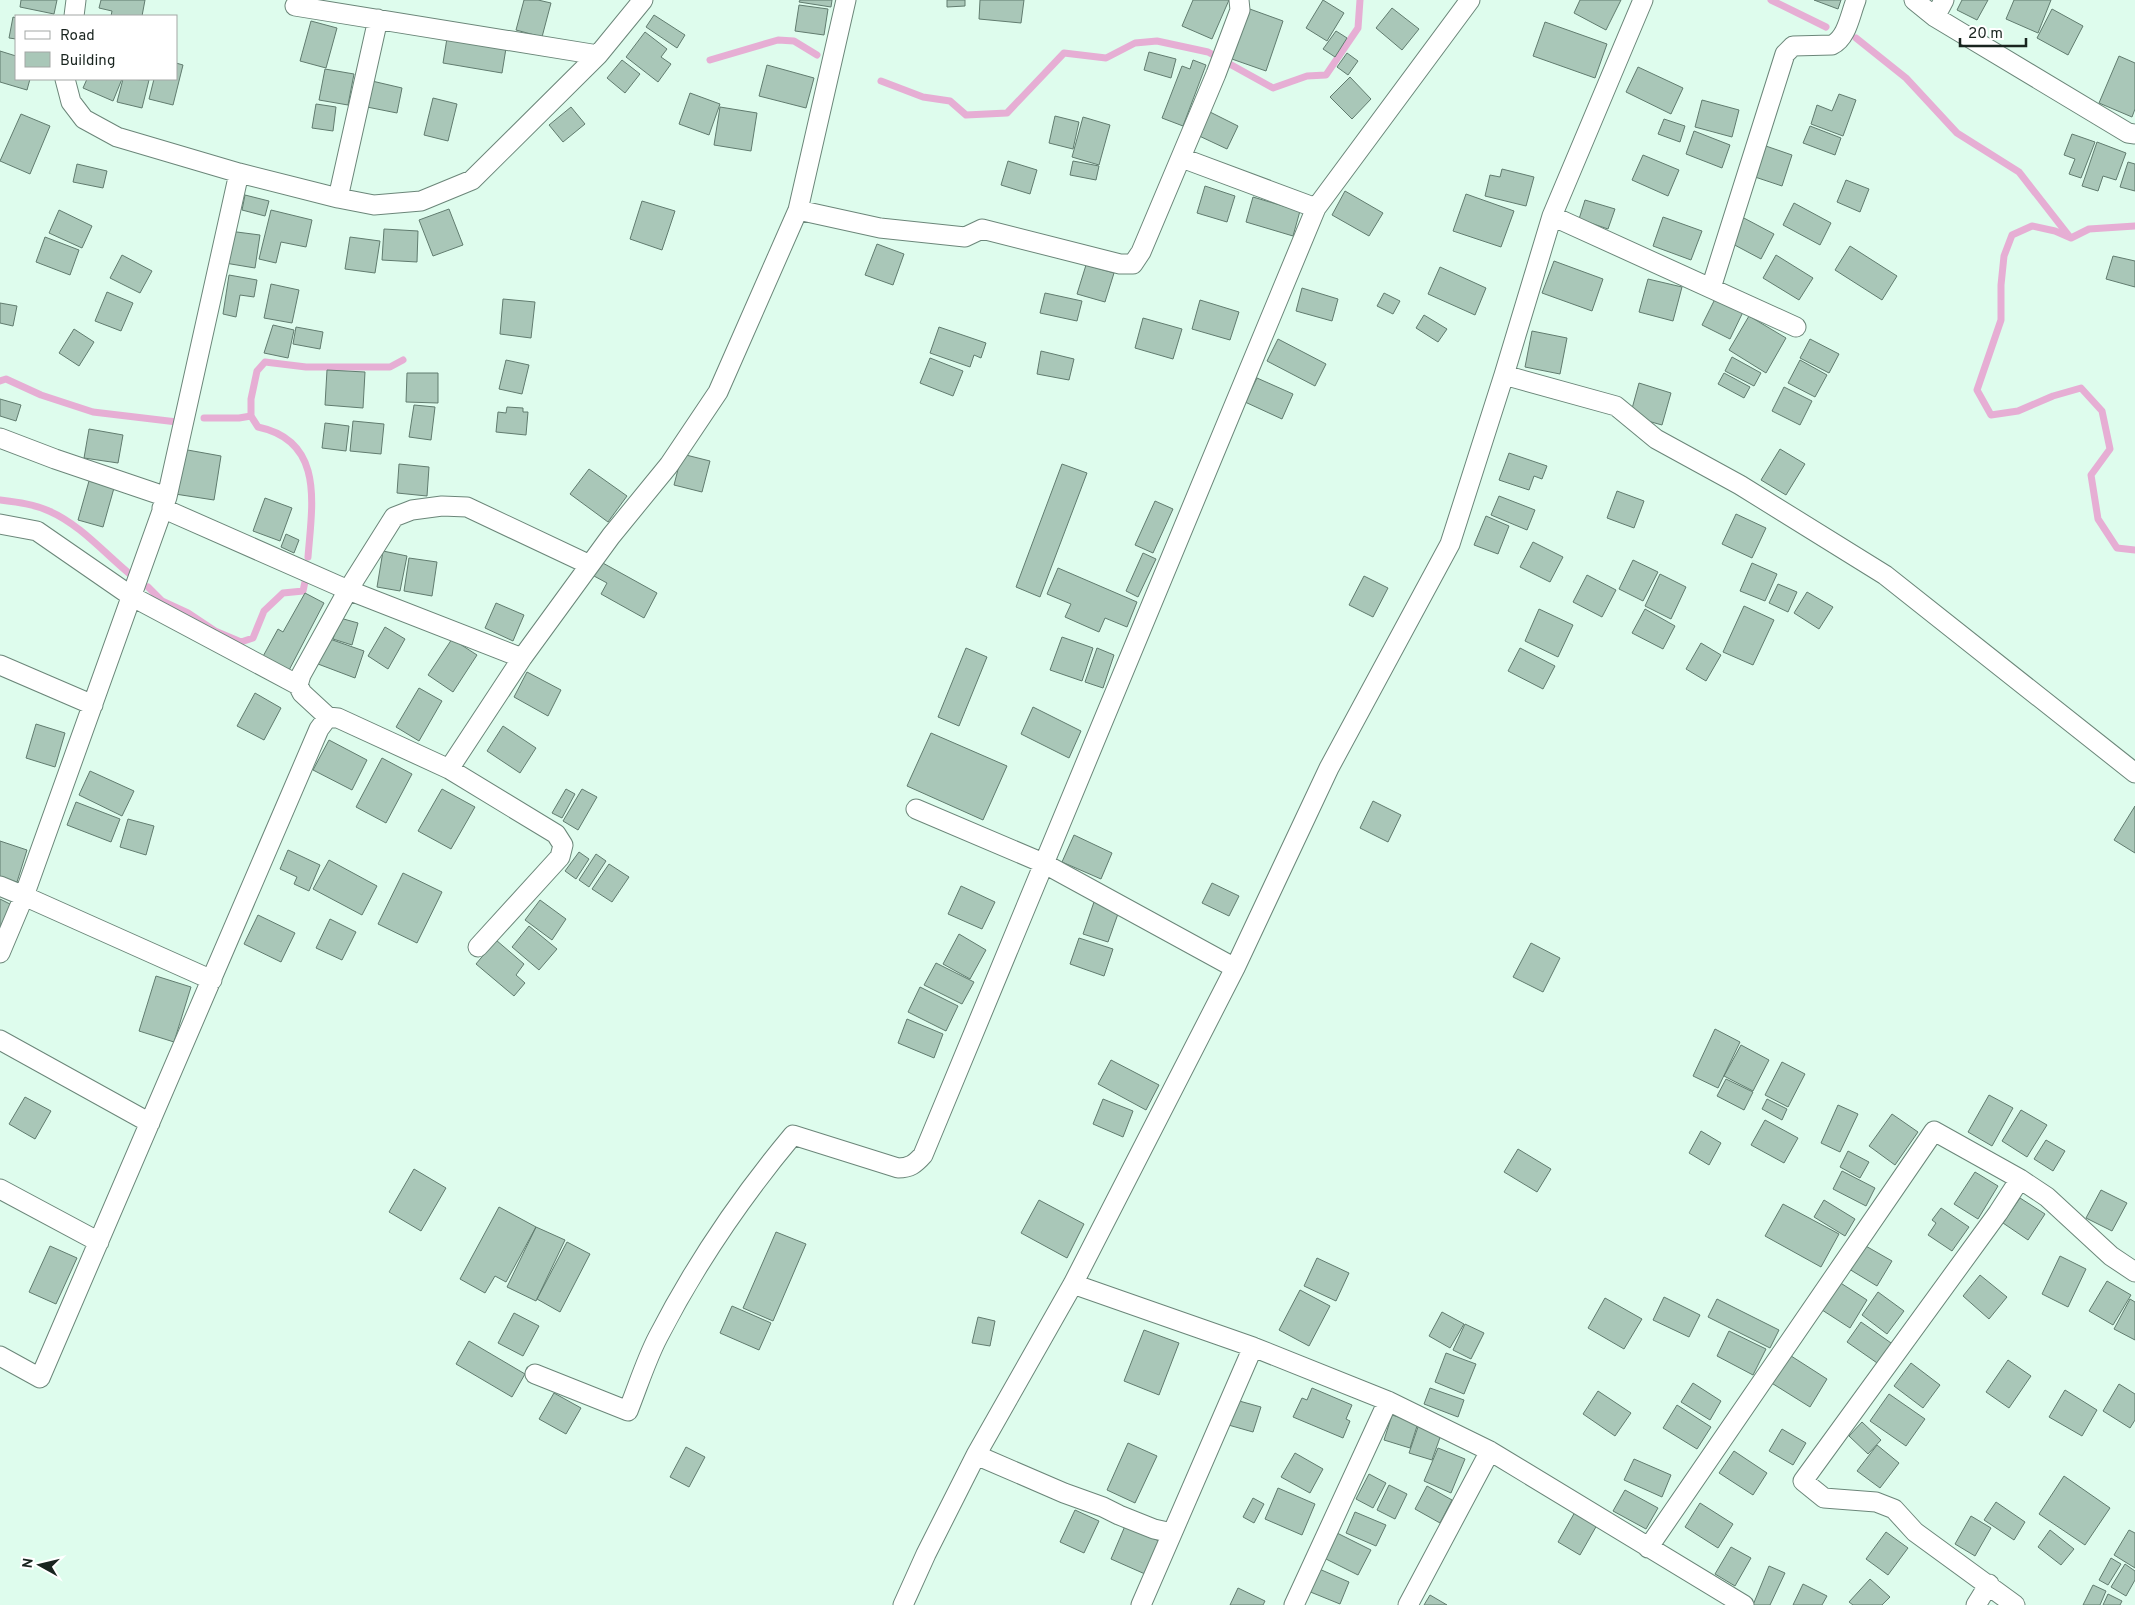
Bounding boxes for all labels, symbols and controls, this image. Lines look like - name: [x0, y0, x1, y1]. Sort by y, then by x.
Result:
- legend: [15, 15, 178, 80]
- scale bar: [1960, 15, 2026, 47]
- text: 20 m: [1968, 25, 2003, 44]
- text: Road: [60, 27, 95, 46]
- text: Building: [60, 52, 115, 71]
- north arrow: [15, 1540, 65, 1590]
- text: N: [19, 1557, 38, 1570]

